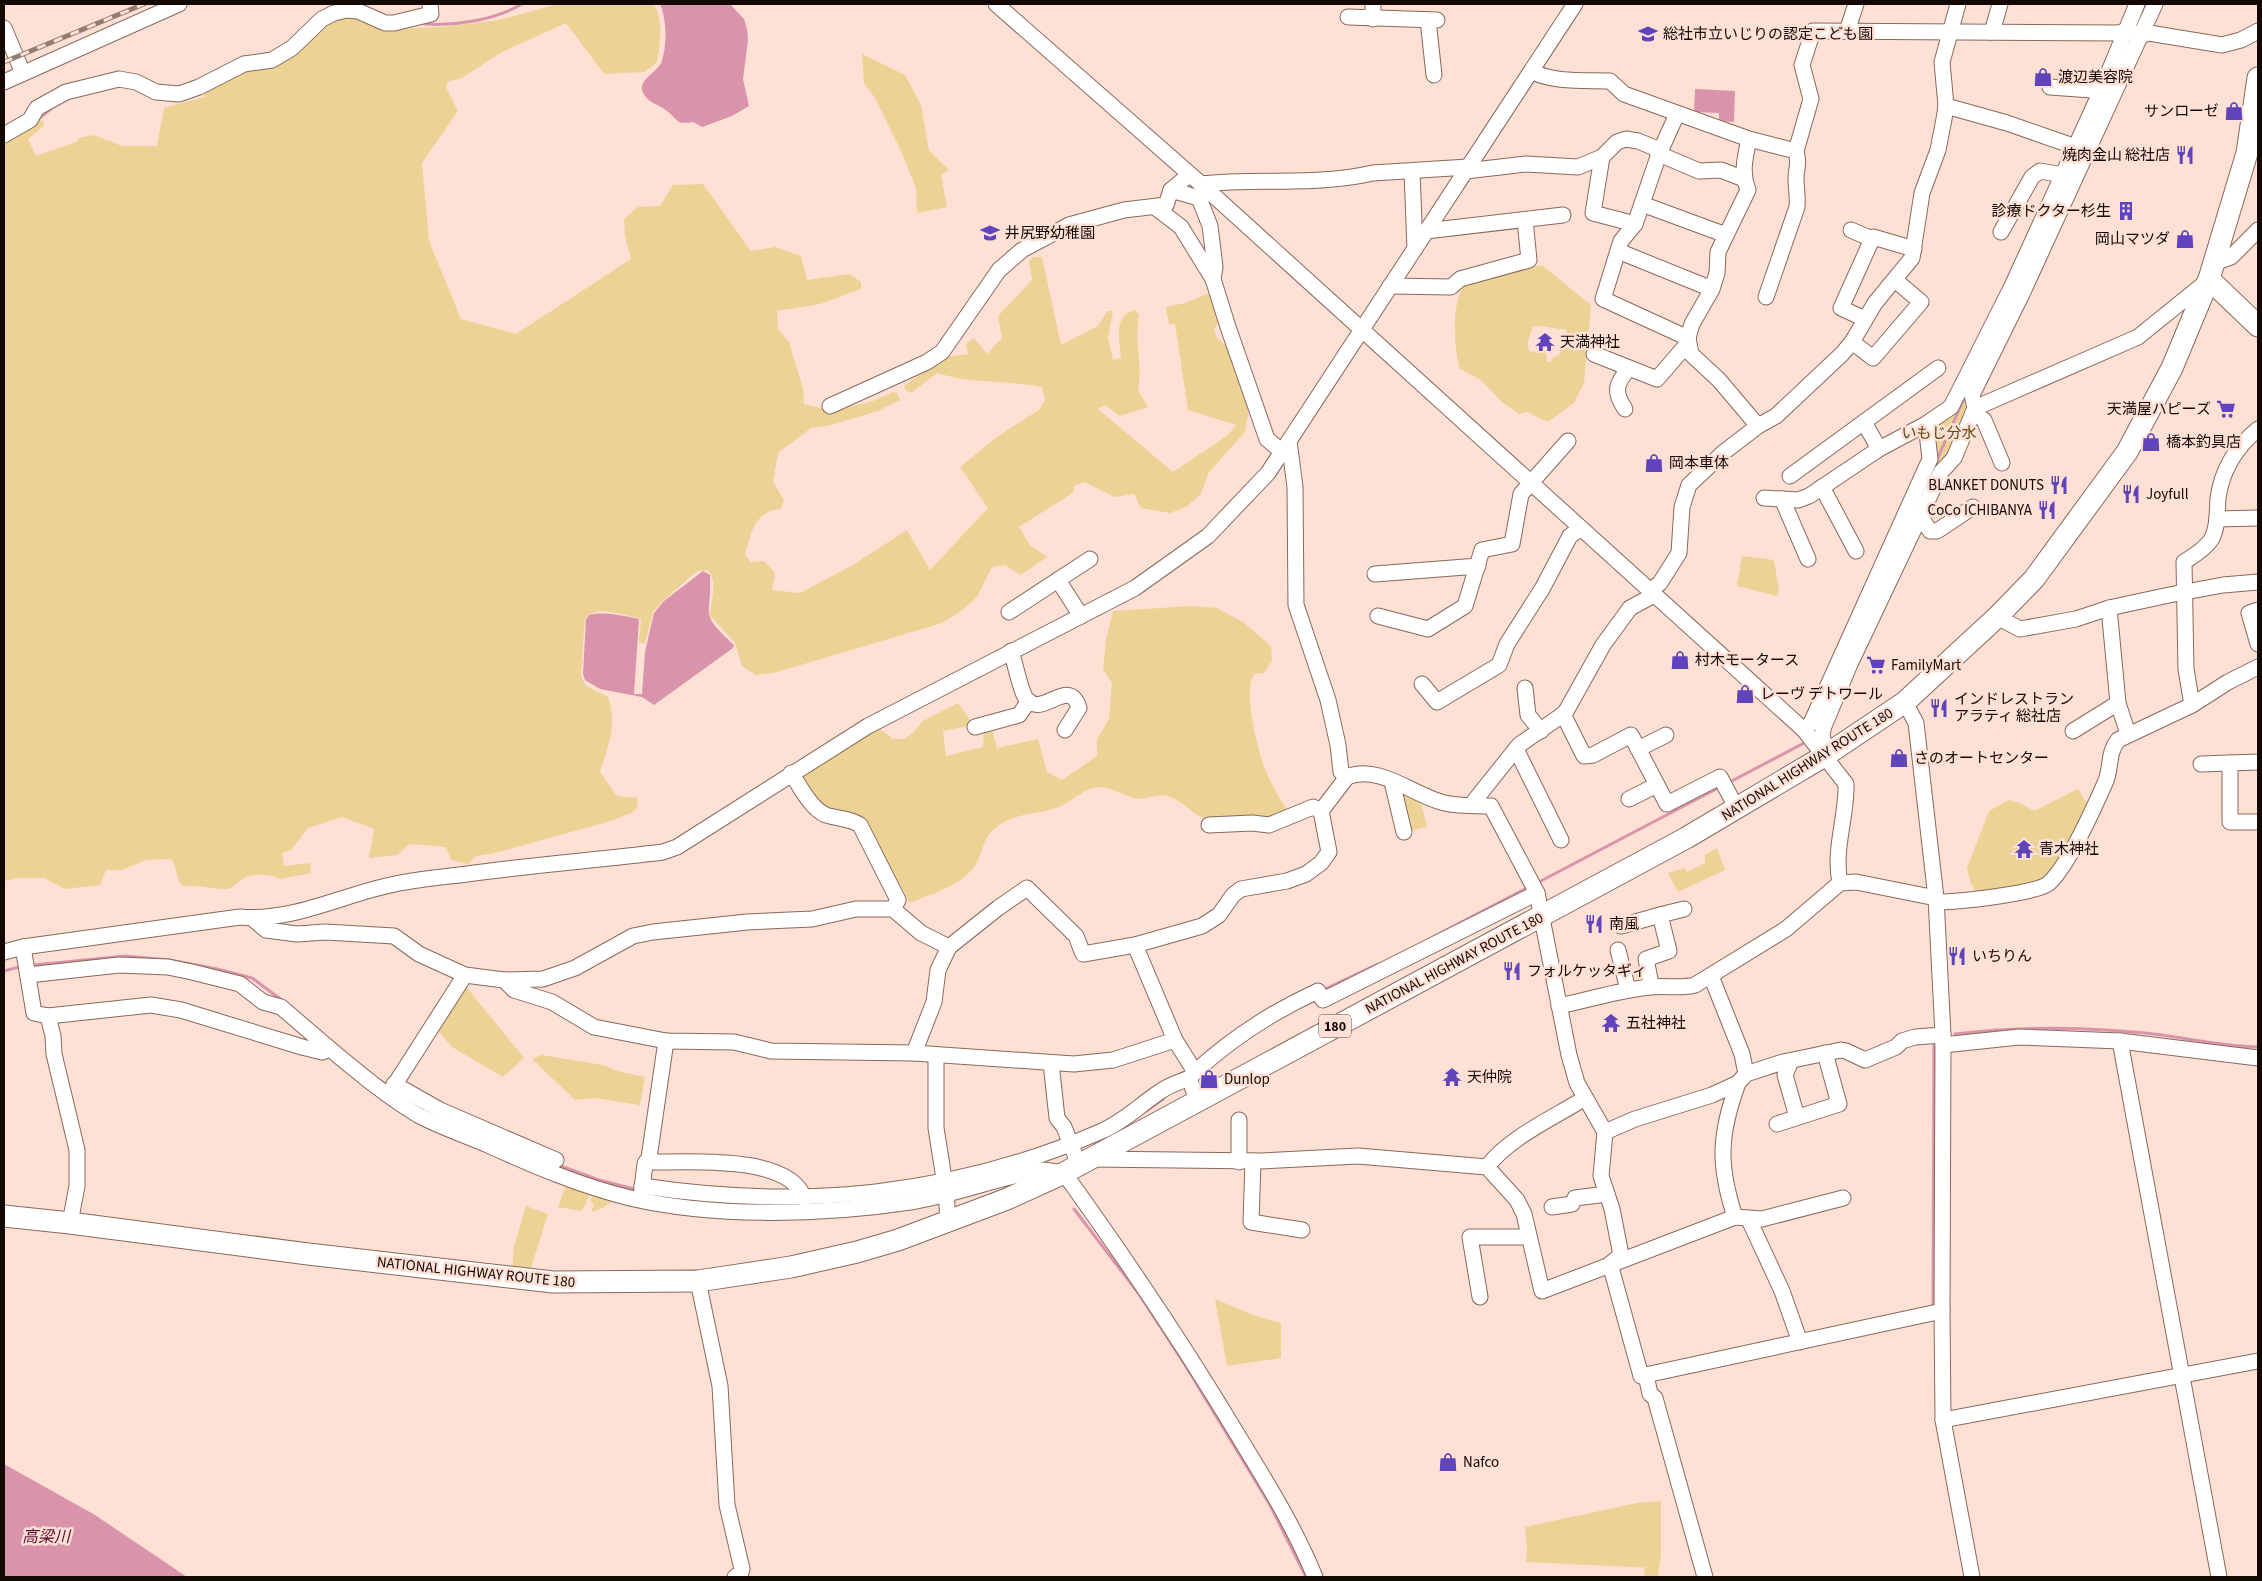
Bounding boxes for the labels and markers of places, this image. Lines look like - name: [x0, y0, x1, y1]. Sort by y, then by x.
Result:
- school or university icon: 総社市立いじりの認定こども園: [1637, 23, 1659, 45]
- place label: 総社市立いじりの認定こども園: [1663, 24, 1873, 45]
- shop icon: 渡辺美容院: [2032, 66, 2054, 88]
- place label: 渡辺美容院: [2058, 67, 2133, 88]
- shop icon: サンローゼ: [2223, 100, 2245, 122]
- place label: サンローゼ: [2144, 101, 2219, 122]
- restaurant icon: 焼肉金山 総社店: [2174, 144, 2196, 166]
- place label: 焼肉金山 総社店: [2062, 145, 2170, 166]
- building icon: 診療ドクター杉生: [2115, 200, 2137, 222]
- place label: 診療ドクター杉生: [1992, 201, 2111, 222]
- school or university icon: 井尻野幼稚園: [979, 222, 1001, 244]
- place label: 井尻野幼稚園: [1005, 223, 1095, 244]
- shop icon: 岡山マツダ: [2174, 228, 2196, 250]
- place label: 岡山マツダ: [2095, 229, 2170, 250]
- temple icon: 天満神社: [1534, 331, 1556, 353]
- place label: 天満神社: [1560, 332, 1620, 353]
- supermarket icon: 天満屋ハピーズ: [2215, 398, 2237, 420]
- place label: 天満屋ハピーズ: [2107, 399, 2211, 420]
- shop icon: 橋本釣具店: [2140, 431, 2162, 453]
- place label: 橋本釣具店: [2166, 432, 2241, 453]
- shop icon: 岡本車体: [1643, 452, 1665, 474]
- place label: 岡本車体: [1669, 453, 1729, 474]
- restaurant icon: BLANKET DONUTS: [2048, 474, 2070, 496]
- place label: BLANKET DONUTS: [1928, 475, 2044, 496]
- restaurant icon: Joyfull: [2120, 483, 2142, 505]
- place label: Joyfull: [2146, 484, 2189, 505]
- restaurant icon: CoCo ICHIBANYA: [2036, 499, 2058, 521]
- place label: CoCo ICHIBANYA: [1928, 500, 2033, 521]
- shop icon: 村木モータース: [1669, 649, 1691, 671]
- place label: 村木モータース: [1695, 650, 1799, 671]
- supermarket icon: FamilyMart: [1865, 654, 1887, 676]
- place label: FamilyMart: [1891, 655, 1961, 676]
- shop icon: レーヴ デトワール: [1734, 683, 1756, 705]
- place label: レーヴ デトワール: [1760, 684, 1883, 705]
- place label: インドレストラン アラティ 総社店: [1954, 689, 2074, 727]
- restaurant icon: インドレストラン アラティ 総社店: [1928, 697, 1950, 719]
- shop icon: さのオートセンター: [1888, 747, 1910, 769]
- place label: さのオートセンター: [1914, 748, 2049, 769]
- temple icon: 青木神社: [2013, 838, 2035, 860]
- place label: 青木神社: [2039, 839, 2099, 860]
- restaurant icon: 南風: [1583, 913, 1605, 935]
- place label: 南風: [1609, 914, 1639, 935]
- restaurant icon: いちりん: [1946, 945, 1968, 967]
- place label: いちりん: [1972, 946, 2032, 967]
- restaurant icon: フォルケッタギィ: [1501, 960, 1523, 982]
- place label: フォルケッタギィ: [1527, 961, 1647, 982]
- temple icon: 五社神社: [1600, 1012, 1622, 1034]
- place label: 五社神社: [1626, 1013, 1686, 1034]
- temple icon: 天仲院: [1441, 1066, 1463, 1088]
- place label: 天仲院: [1467, 1067, 1512, 1088]
- shop icon: Dunlop: [1198, 1068, 1220, 1090]
- place label: Dunlop: [1224, 1069, 1270, 1090]
- shop icon: Nafco: [1437, 1451, 1459, 1473]
- place label: Nafco: [1463, 1452, 1499, 1473]

